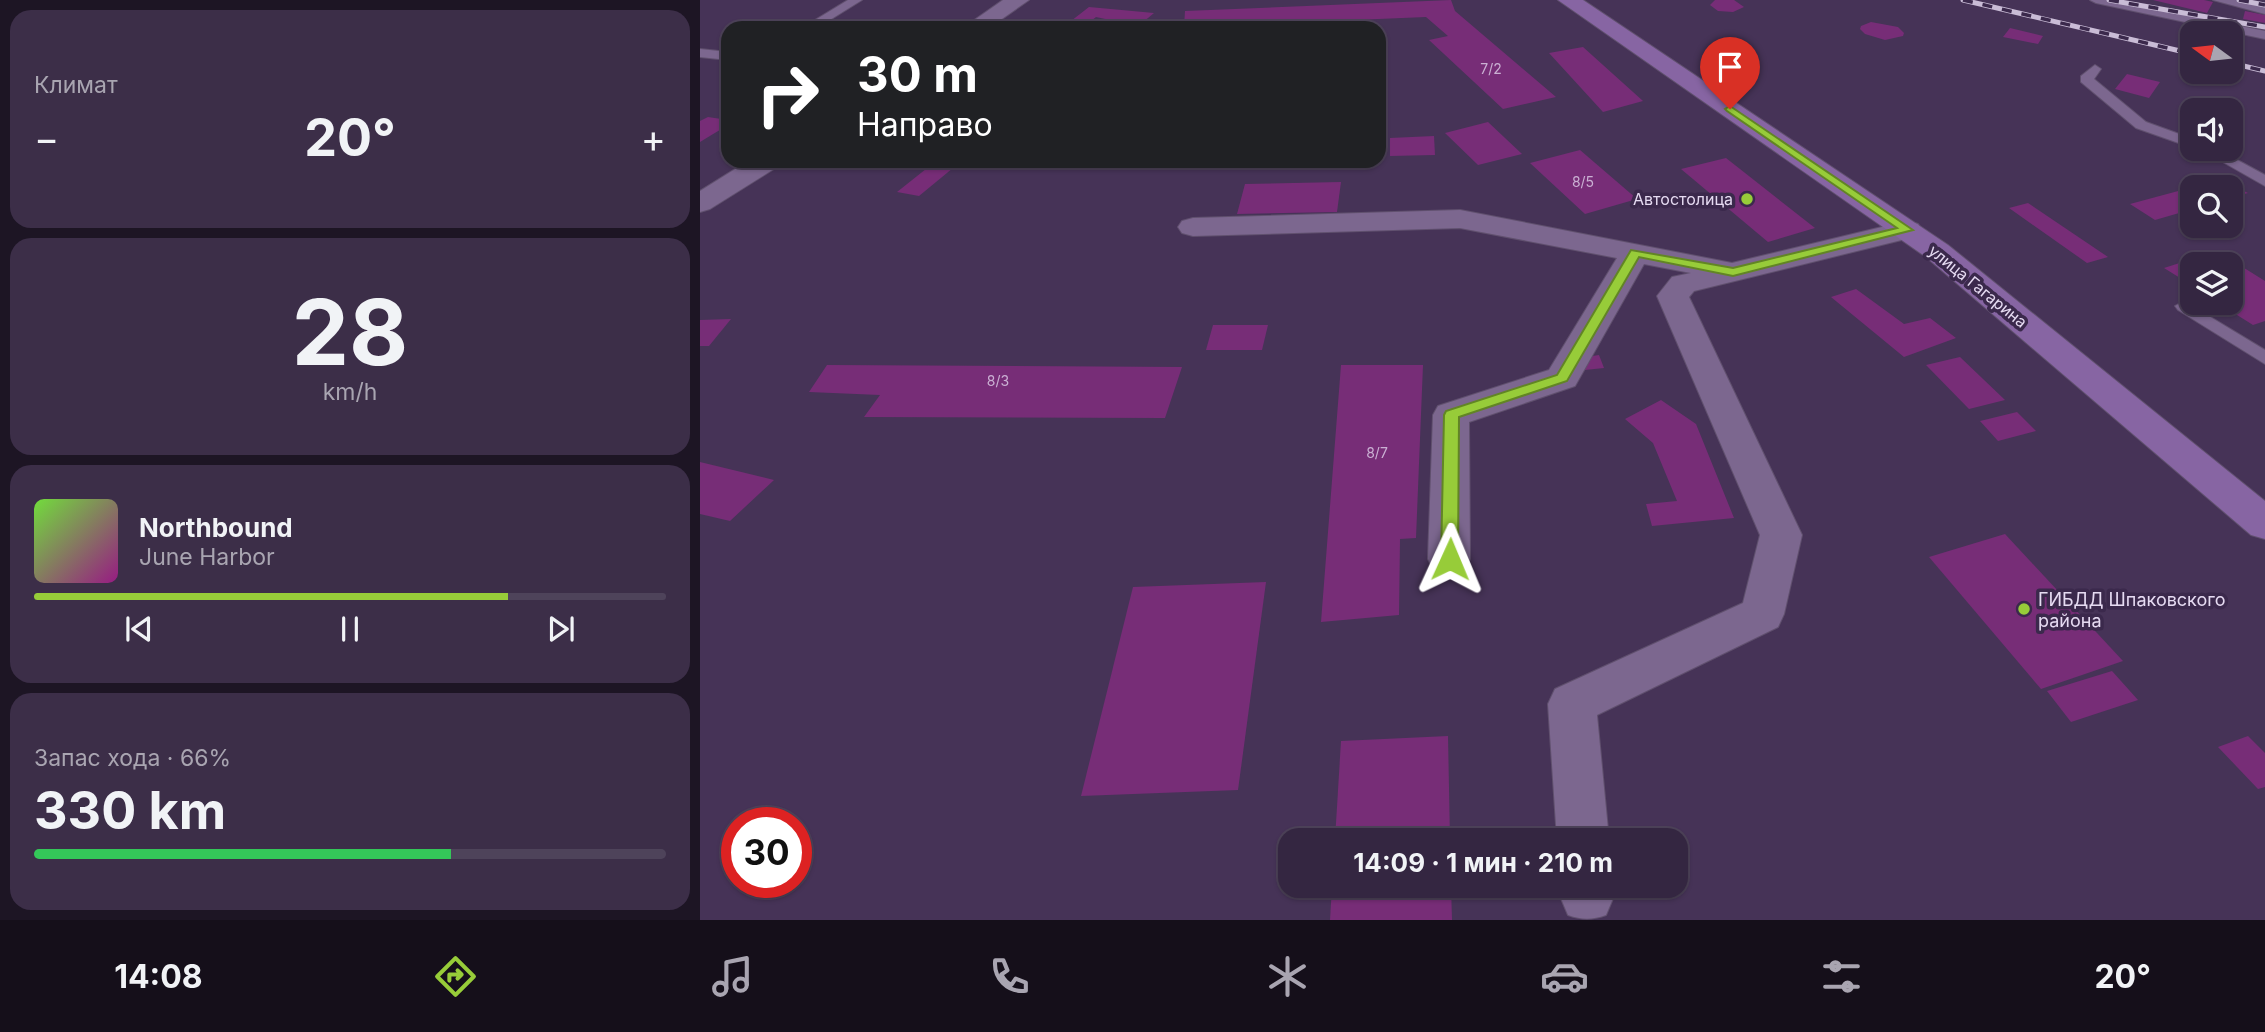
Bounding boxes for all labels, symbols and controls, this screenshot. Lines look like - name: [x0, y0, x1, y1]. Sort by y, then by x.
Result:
- north arrow: [2180, 21, 2244, 84]
- map controls: [2180, 21, 2243, 315]
- pin: [1700, 37, 1760, 109]
- text: 30 m: [857, 45, 978, 104]
- icon: arrive: [1711, 48, 1749, 86]
- icon: right: [742, 49, 833, 140]
- house number: 7/2: [1480, 60, 1502, 77]
- text: Климат: [34, 71, 118, 99]
- button: sound: [2180, 98, 2243, 161]
- text: Направо: [857, 105, 993, 144]
- text: 20°: [304, 106, 396, 169]
- text: −: [34, 115, 59, 161]
- text: +: [641, 115, 666, 161]
- house number: 8/5: [1572, 173, 1594, 190]
- button: search: [2180, 175, 2243, 238]
- place label: Автостолица: [1633, 189, 1733, 209]
- marker: Автостолица: [1739, 191, 1755, 207]
- street label: улица Гагарина: [1925, 240, 2031, 332]
- button: layers: [2180, 252, 2243, 315]
- text: 28: [292, 277, 408, 387]
- house number: 8/3: [987, 372, 1009, 389]
- text: km/h: [323, 378, 377, 406]
- house number: 8/7: [1366, 444, 1388, 461]
- text: Northbound: [139, 512, 293, 543]
- position arrow: [1413, 522, 1487, 596]
- text: June Harbor: [139, 543, 275, 571]
- place label: ГИБДД Шпаковского района: [2038, 589, 2226, 631]
- marker: ГИБДД Шпаковского района: [2016, 601, 2032, 617]
- icon: previous: [120, 610, 158, 648]
- icon: pause: [331, 610, 369, 648]
- icon: next: [542, 610, 580, 648]
- text: Запас хода · 66%: [34, 744, 231, 772]
- text: 330 km: [34, 779, 226, 842]
- speed limit sign: 30: [721, 807, 812, 898]
- text: 14:09 · 1 мин · 210 m: [1353, 847, 1613, 878]
- icon: directions: [431, 952, 480, 1001]
- icon: music: [708, 952, 757, 1001]
- icon: phone: [985, 952, 1034, 1001]
- icon: climate: [1263, 952, 1312, 1001]
- icon: car: [1540, 952, 1589, 1001]
- icon: filters: [1817, 952, 1866, 1001]
- text: 14:08: [114, 957, 203, 996]
- text: 20°: [2094, 957, 2151, 996]

